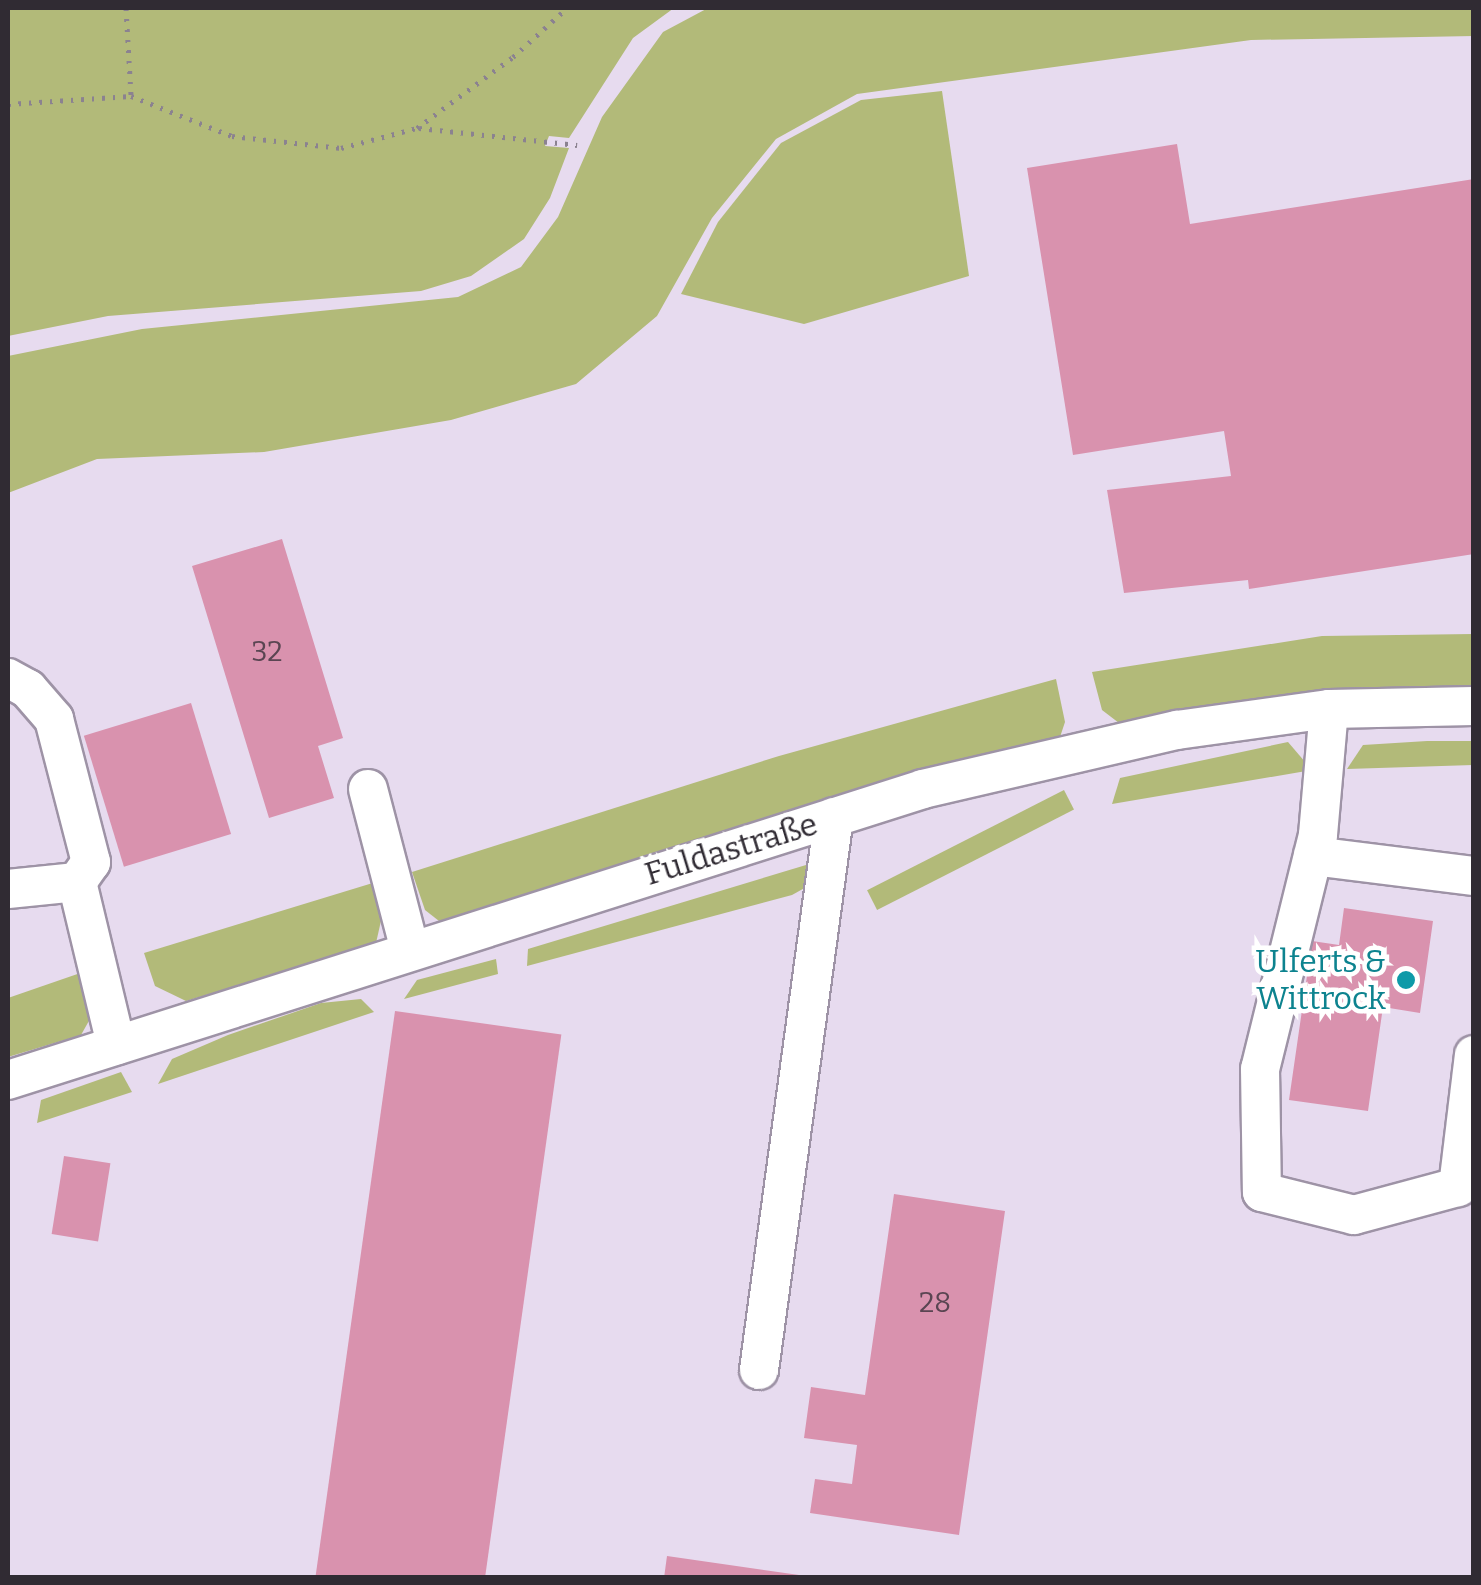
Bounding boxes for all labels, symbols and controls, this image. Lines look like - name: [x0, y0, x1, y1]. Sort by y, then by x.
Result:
- house number: 32: [251, 635, 283, 669]
- street label: Fuldastraße: [640, 805, 822, 893]
- place label: Ulferts & Wittrock: [1255, 943, 1386, 1018]
- marker: Ulferts & Wittrock: [1395, 969, 1417, 991]
- house number: 28: [919, 1286, 951, 1320]

